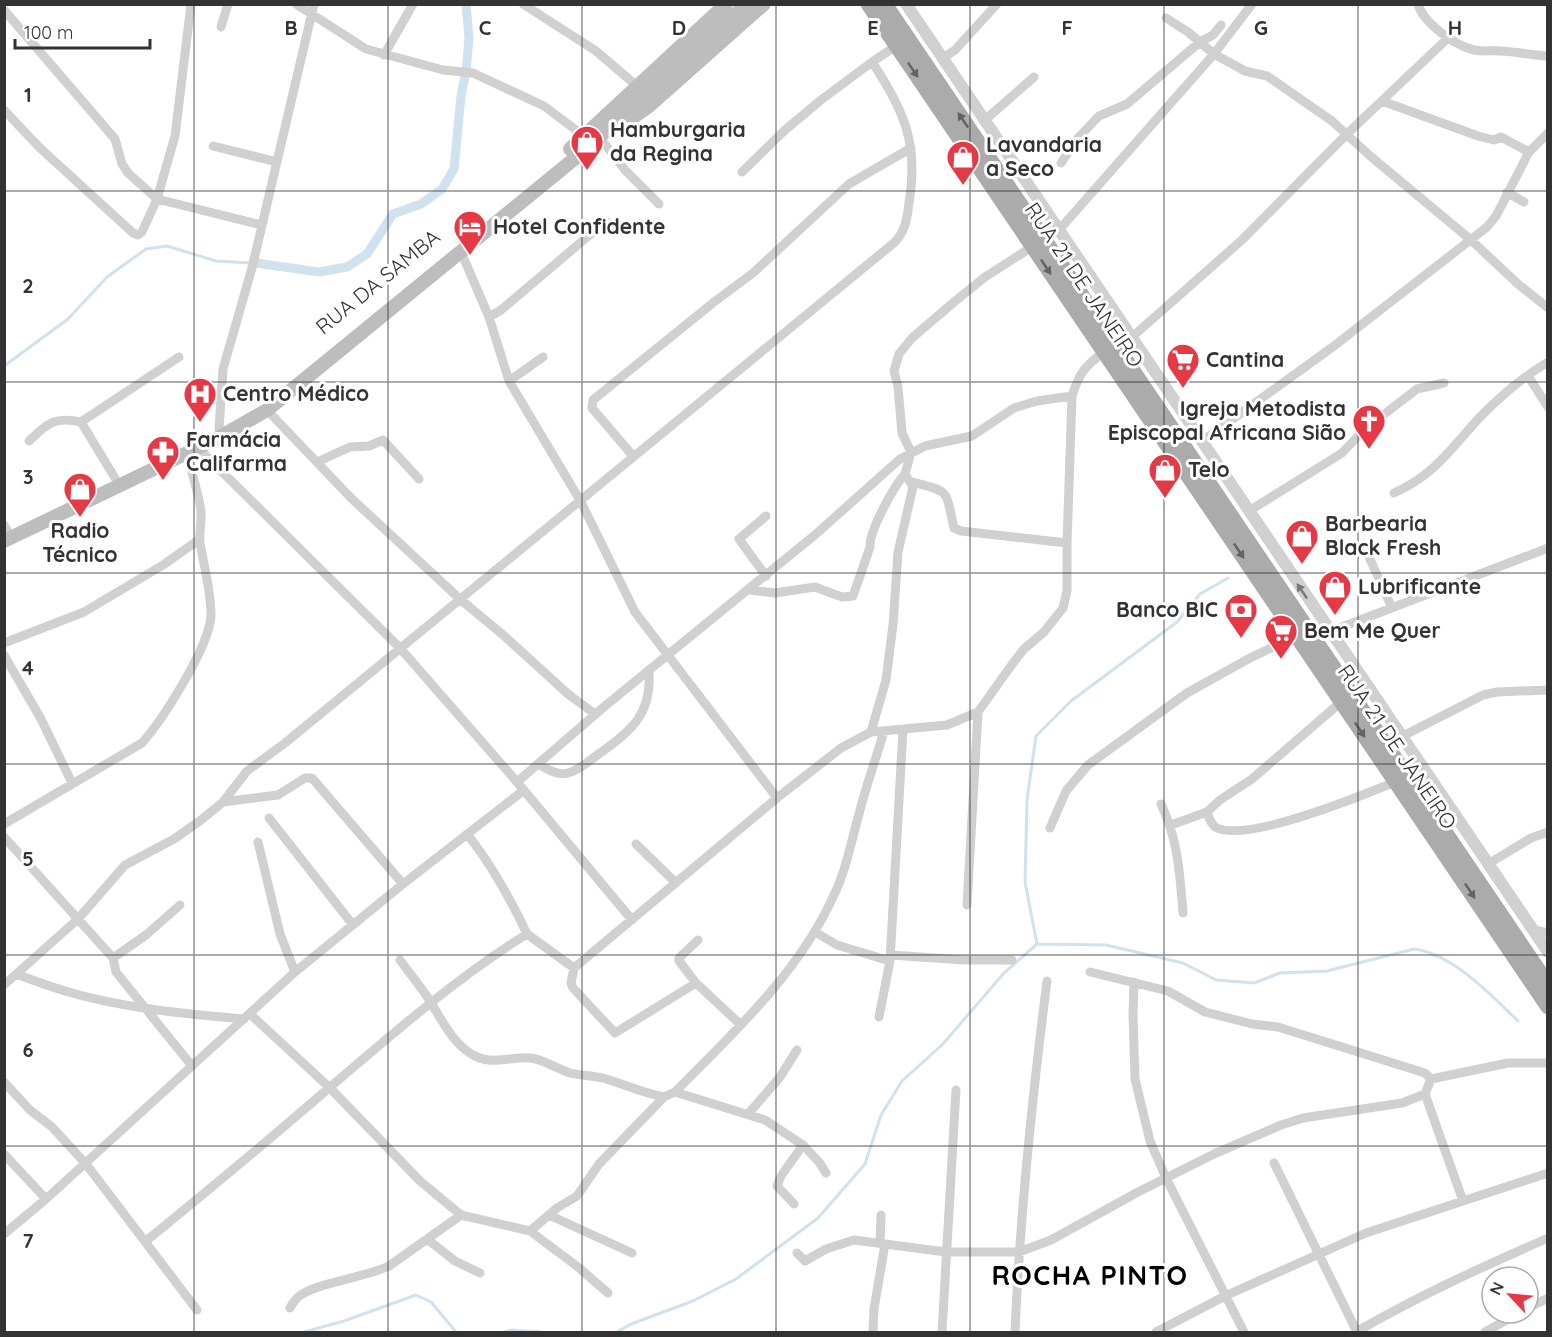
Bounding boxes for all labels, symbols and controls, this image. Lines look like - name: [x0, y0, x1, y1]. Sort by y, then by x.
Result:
- scale bar: [15, 12, 150, 50]
- text: B: [284, 15, 298, 40]
- text: C: [479, 15, 492, 40]
- text: D: [672, 15, 686, 40]
- text: E: [867, 15, 879, 40]
- text: F: [1061, 15, 1073, 40]
- text: G: [1254, 15, 1268, 40]
- text: H: [1448, 15, 1462, 40]
- text: 100 m: [24, 21, 73, 44]
- one-way arrow: [907, 62, 918, 79]
- text: 1: [24, 82, 32, 107]
- one-way arrow: [957, 112, 969, 128]
- place label: Hamburgaria da Regina: [610, 116, 746, 166]
- shop icon: Hamburgaria da Regina: [569, 124, 605, 171]
- place label: Lavandaria a Seco: [986, 131, 1102, 181]
- shop icon: Lavandaria a Seco: [945, 139, 981, 186]
- street label: RUA 21 DE JANEIRO: [1020, 197, 1150, 372]
- hotel icon: Hotel Confidente: [452, 209, 488, 256]
- place label: Hotel Confidente: [493, 213, 666, 239]
- street label: RUA DA SAMBA: [310, 223, 445, 339]
- one-way arrow: [1040, 258, 1052, 274]
- text: 2: [22, 273, 34, 298]
- supermarket icon: Cantina: [1165, 342, 1201, 389]
- place label: Cantina: [1206, 346, 1284, 372]
- hospital icon: Centro Médico: [182, 376, 218, 423]
- place label: Centro Médico: [223, 380, 369, 406]
- place label: Igreja Metodista Episcopal Africana Sião: [1108, 395, 1346, 445]
- church icon: Igreja Metodista Episcopal Africana Sião: [1351, 403, 1387, 450]
- place label: Farmácia Califarma: [186, 426, 287, 476]
- pharmacy icon: Farmácia Califarma: [145, 434, 181, 481]
- shop icon: Telo: [1147, 452, 1183, 499]
- place label: Telo: [1188, 456, 1230, 482]
- text: 3: [23, 464, 33, 489]
- shop icon: Radio Técnico: [62, 471, 98, 518]
- place label: Barbearia Black Fresh: [1325, 510, 1441, 560]
- place label: Radio Técnico: [42, 517, 118, 567]
- shop icon: Barbearia Black Fresh: [1284, 518, 1320, 565]
- one-way arrow: [1233, 543, 1245, 559]
- shop icon: Lubrificante: [1317, 569, 1353, 616]
- place label: Lubrificante: [1358, 573, 1481, 599]
- one-way arrow: [1297, 583, 1308, 599]
- bank icon: Banco BIC: [1223, 592, 1259, 639]
- place label: Banco BIC: [1116, 596, 1218, 622]
- supermarket icon: Bem Me Quer: [1263, 613, 1299, 660]
- place label: Bem Me Quer: [1304, 617, 1441, 643]
- text: 4: [22, 655, 34, 680]
- street label: RUA 21 DE JANEIRO: [1333, 659, 1463, 834]
- one-way arrow: [1354, 722, 1365, 738]
- text: 5: [22, 846, 34, 871]
- one-way arrow: [1464, 883, 1476, 899]
- text: 6: [22, 1037, 34, 1062]
- text: 7: [23, 1228, 34, 1253]
- district label: ROCHA PINTO: [992, 1258, 1188, 1292]
- north arrow: [1480, 1265, 1540, 1325]
- text: N: [1485, 1279, 1508, 1298]

